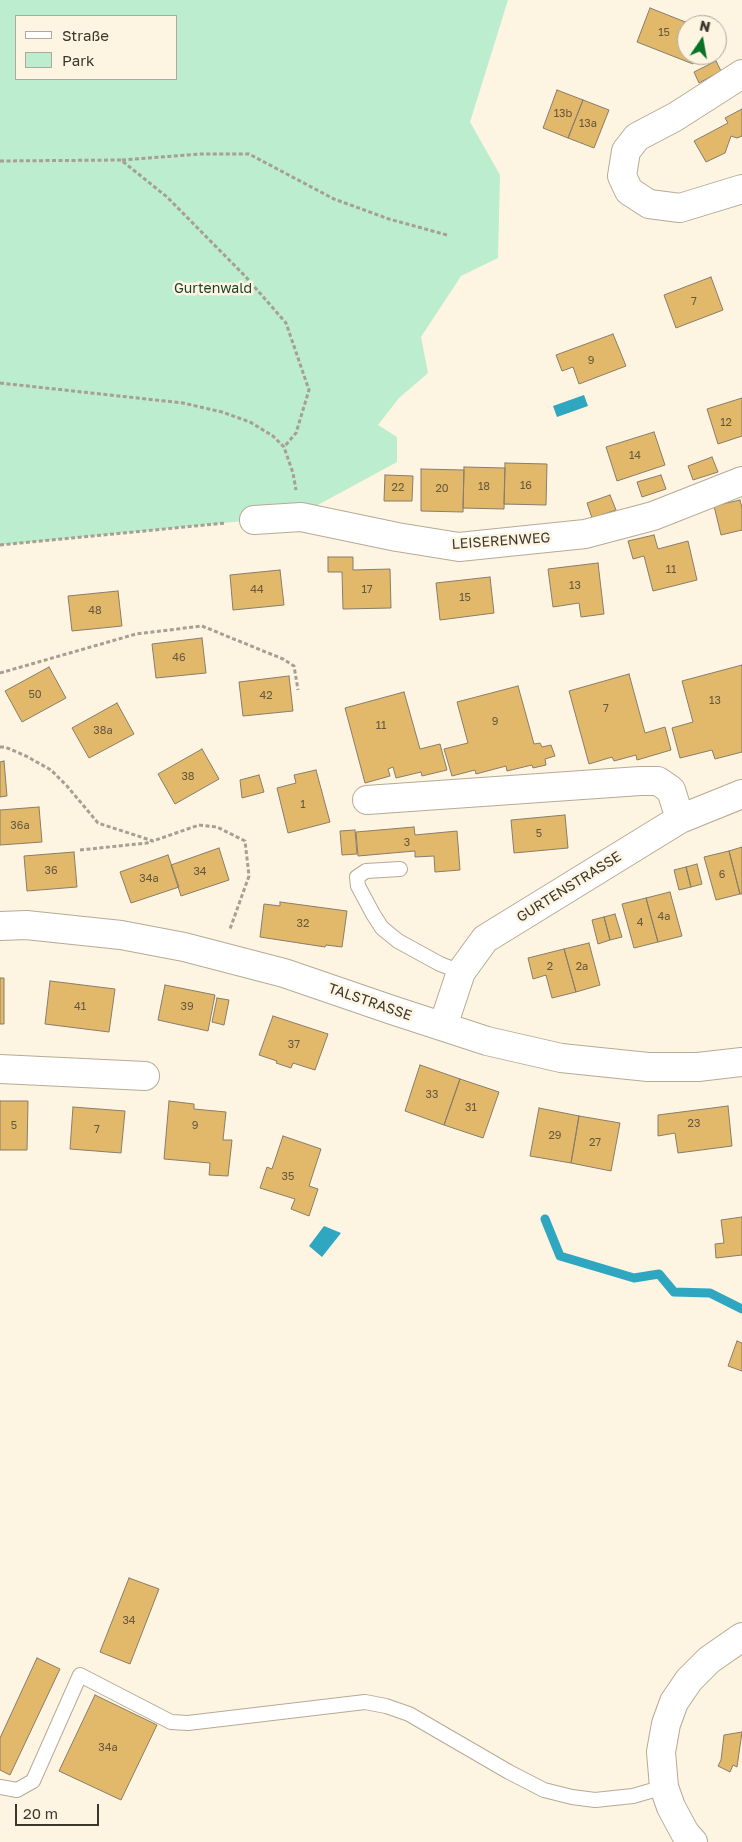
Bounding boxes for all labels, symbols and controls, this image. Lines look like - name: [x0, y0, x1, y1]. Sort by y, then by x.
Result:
- legend: [15, 15, 178, 80]
- north arrow: [677, 15, 727, 65]
- text: N: [698, 16, 712, 35]
- text: Straße: [62, 26, 109, 44]
- house number: 15: [658, 26, 670, 40]
- text: Park: [62, 51, 94, 69]
- house number: 13b: [554, 107, 572, 121]
- house number: 13a: [579, 117, 597, 131]
- park label: Gurtenwald: [174, 281, 252, 297]
- house number: 7: [691, 295, 697, 309]
- house number: 9: [588, 354, 594, 368]
- house number: 12: [720, 416, 732, 430]
- house number: 14: [629, 449, 641, 463]
- house number: 16: [520, 479, 532, 493]
- house number: 18: [478, 480, 490, 494]
- house number: 22: [392, 481, 404, 495]
- house number: 20: [435, 482, 449, 496]
- street label: LEISERENWEG: [451, 529, 551, 553]
- house number: 11: [666, 563, 676, 577]
- house number: 13: [569, 579, 581, 593]
- house number: 44: [250, 583, 264, 597]
- house number: 17: [361, 583, 373, 597]
- house number: 15: [459, 591, 471, 605]
- house number: 48: [88, 604, 102, 618]
- house number: 46: [172, 651, 186, 665]
- house number: 50: [28, 688, 42, 702]
- house number: 42: [259, 689, 273, 703]
- house number: 13: [709, 694, 721, 708]
- house number: 7: [603, 702, 609, 716]
- house number: 9: [492, 715, 498, 729]
- house number: 11: [376, 719, 386, 733]
- house number: 38a: [93, 724, 113, 738]
- house number: 38: [181, 770, 195, 784]
- house number: 1: [300, 798, 306, 812]
- house number: 36a: [10, 819, 30, 833]
- house number: 5: [536, 827, 542, 841]
- house number: 3: [404, 836, 410, 850]
- street label: GURTENSTRASSE: [514, 848, 624, 926]
- house number: 36: [44, 864, 58, 878]
- house number: 34: [193, 865, 207, 879]
- house number: 6: [719, 868, 725, 882]
- house number: 34a: [139, 872, 159, 886]
- house number: 4a: [658, 910, 670, 924]
- house number: 4: [637, 916, 643, 930]
- house number: 32: [297, 917, 309, 931]
- house number: 2: [547, 960, 553, 974]
- house number: 2a: [576, 960, 588, 974]
- street label: TALSTRASSE: [326, 980, 414, 1024]
- house number: 41: [74, 1000, 86, 1014]
- house number: 39: [180, 1000, 194, 1014]
- house number: 37: [288, 1038, 300, 1052]
- house number: 33: [426, 1088, 438, 1102]
- house number: 31: [465, 1101, 477, 1115]
- house number: 23: [688, 1117, 700, 1131]
- house number: 5: [11, 1119, 17, 1133]
- house number: 9: [192, 1119, 198, 1133]
- house number: 7: [94, 1123, 100, 1137]
- house number: 29: [548, 1129, 562, 1143]
- house number: 27: [589, 1136, 601, 1150]
- house number: 35: [282, 1170, 294, 1184]
- house number: 34: [122, 1614, 136, 1628]
- house number: 34a: [98, 1741, 118, 1755]
- scale bar: [18, 1794, 101, 1826]
- text: 20 m: [23, 1804, 58, 1822]

